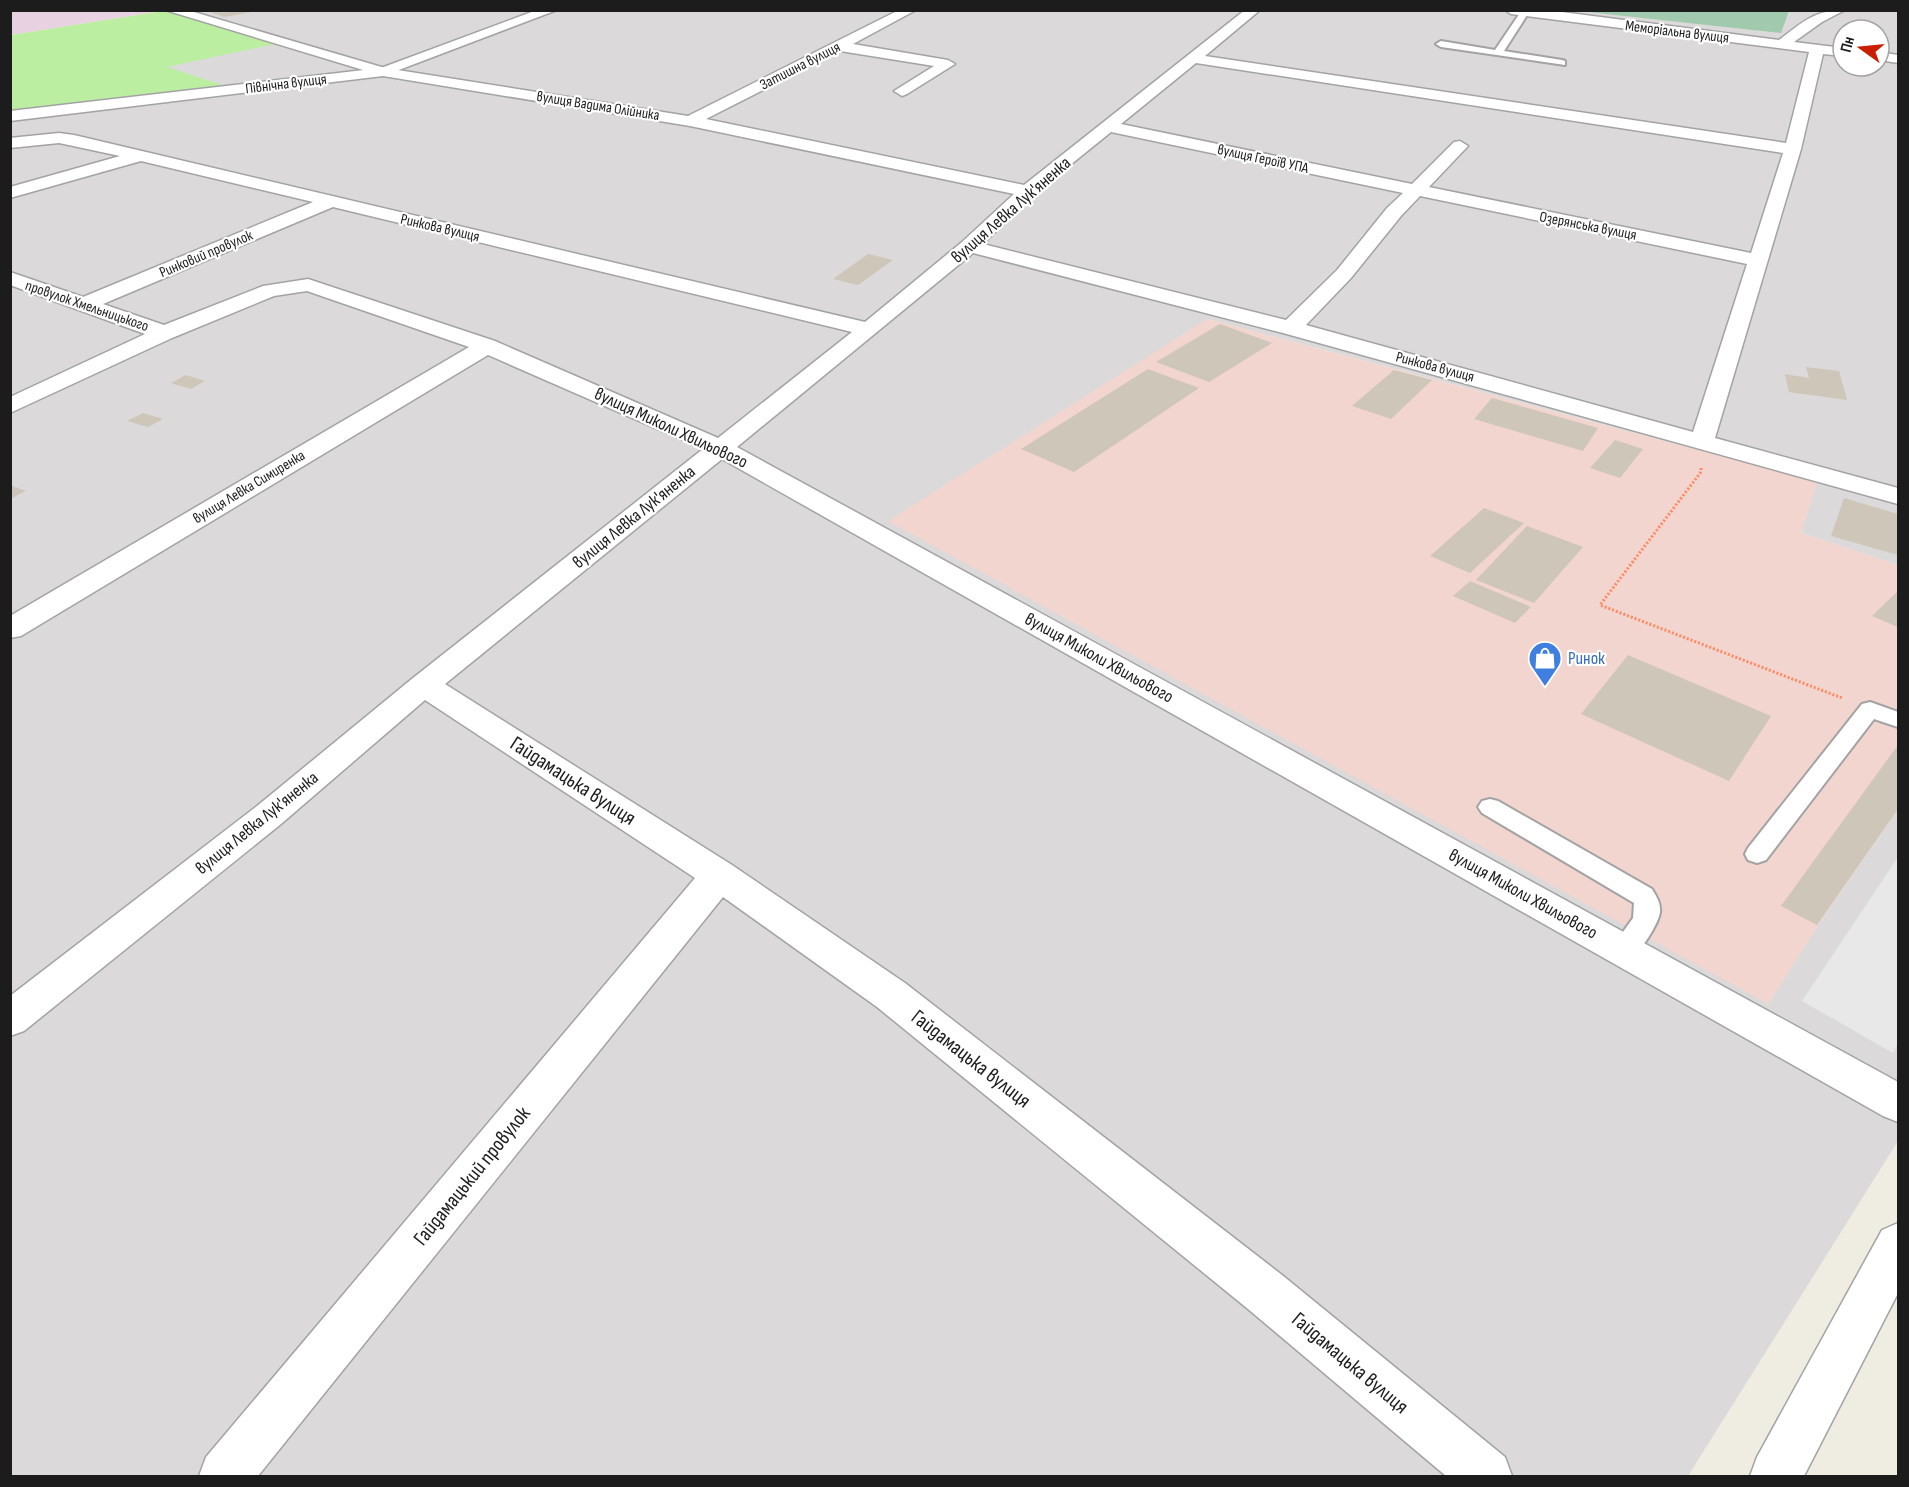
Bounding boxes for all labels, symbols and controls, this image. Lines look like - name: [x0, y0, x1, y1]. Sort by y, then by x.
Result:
- street label: Меморіальна вулиця: [1624, 16, 1730, 48]
- north arrow: [1831, 18, 1891, 78]
- text: Пн: [1837, 35, 1859, 54]
- street label: Затишна вулиця: [757, 38, 844, 94]
- street label: Північна вулиця: [244, 70, 328, 98]
- street label: вулиця Вадима Олійника: [535, 87, 661, 125]
- street label: вулиця Героїв УПА: [1216, 140, 1311, 178]
- street label: вулиця Левка Лук'яненка: [947, 152, 1075, 268]
- street label: Озерянська вулиця: [1538, 207, 1638, 245]
- street label: Ринкова вулиця: [399, 210, 482, 246]
- street label: Ринковий провулок: [156, 226, 256, 282]
- street label: провулок Хмельницького: [23, 276, 151, 336]
- street label: Ринкова вулиця: [1394, 347, 1477, 387]
- street label: вулиця Миколи Хвильового: [591, 383, 751, 473]
- street label: вулиця Левка Симиренка: [189, 446, 309, 528]
- street label: вулиця Левка Лук'яненка: [569, 461, 700, 573]
- street label: вулиця Миколи Хвильового: [1021, 608, 1177, 708]
- shop icon: Ринок: [1527, 640, 1563, 687]
- place label: Ринок: [1568, 648, 1605, 669]
- street label: Гайдамацька вулиця: [506, 731, 640, 831]
- street label: вулиця Левка Лук'яненка: [192, 767, 323, 879]
- street label: вулиця Миколи Хвильового: [1445, 844, 1601, 944]
- street label: Гайдамацька вулиця: [906, 1005, 1036, 1113]
- street label: Гайдамацький провулок: [408, 1101, 536, 1250]
- street label: Гайдамацька вулиця: [1287, 1307, 1413, 1419]

